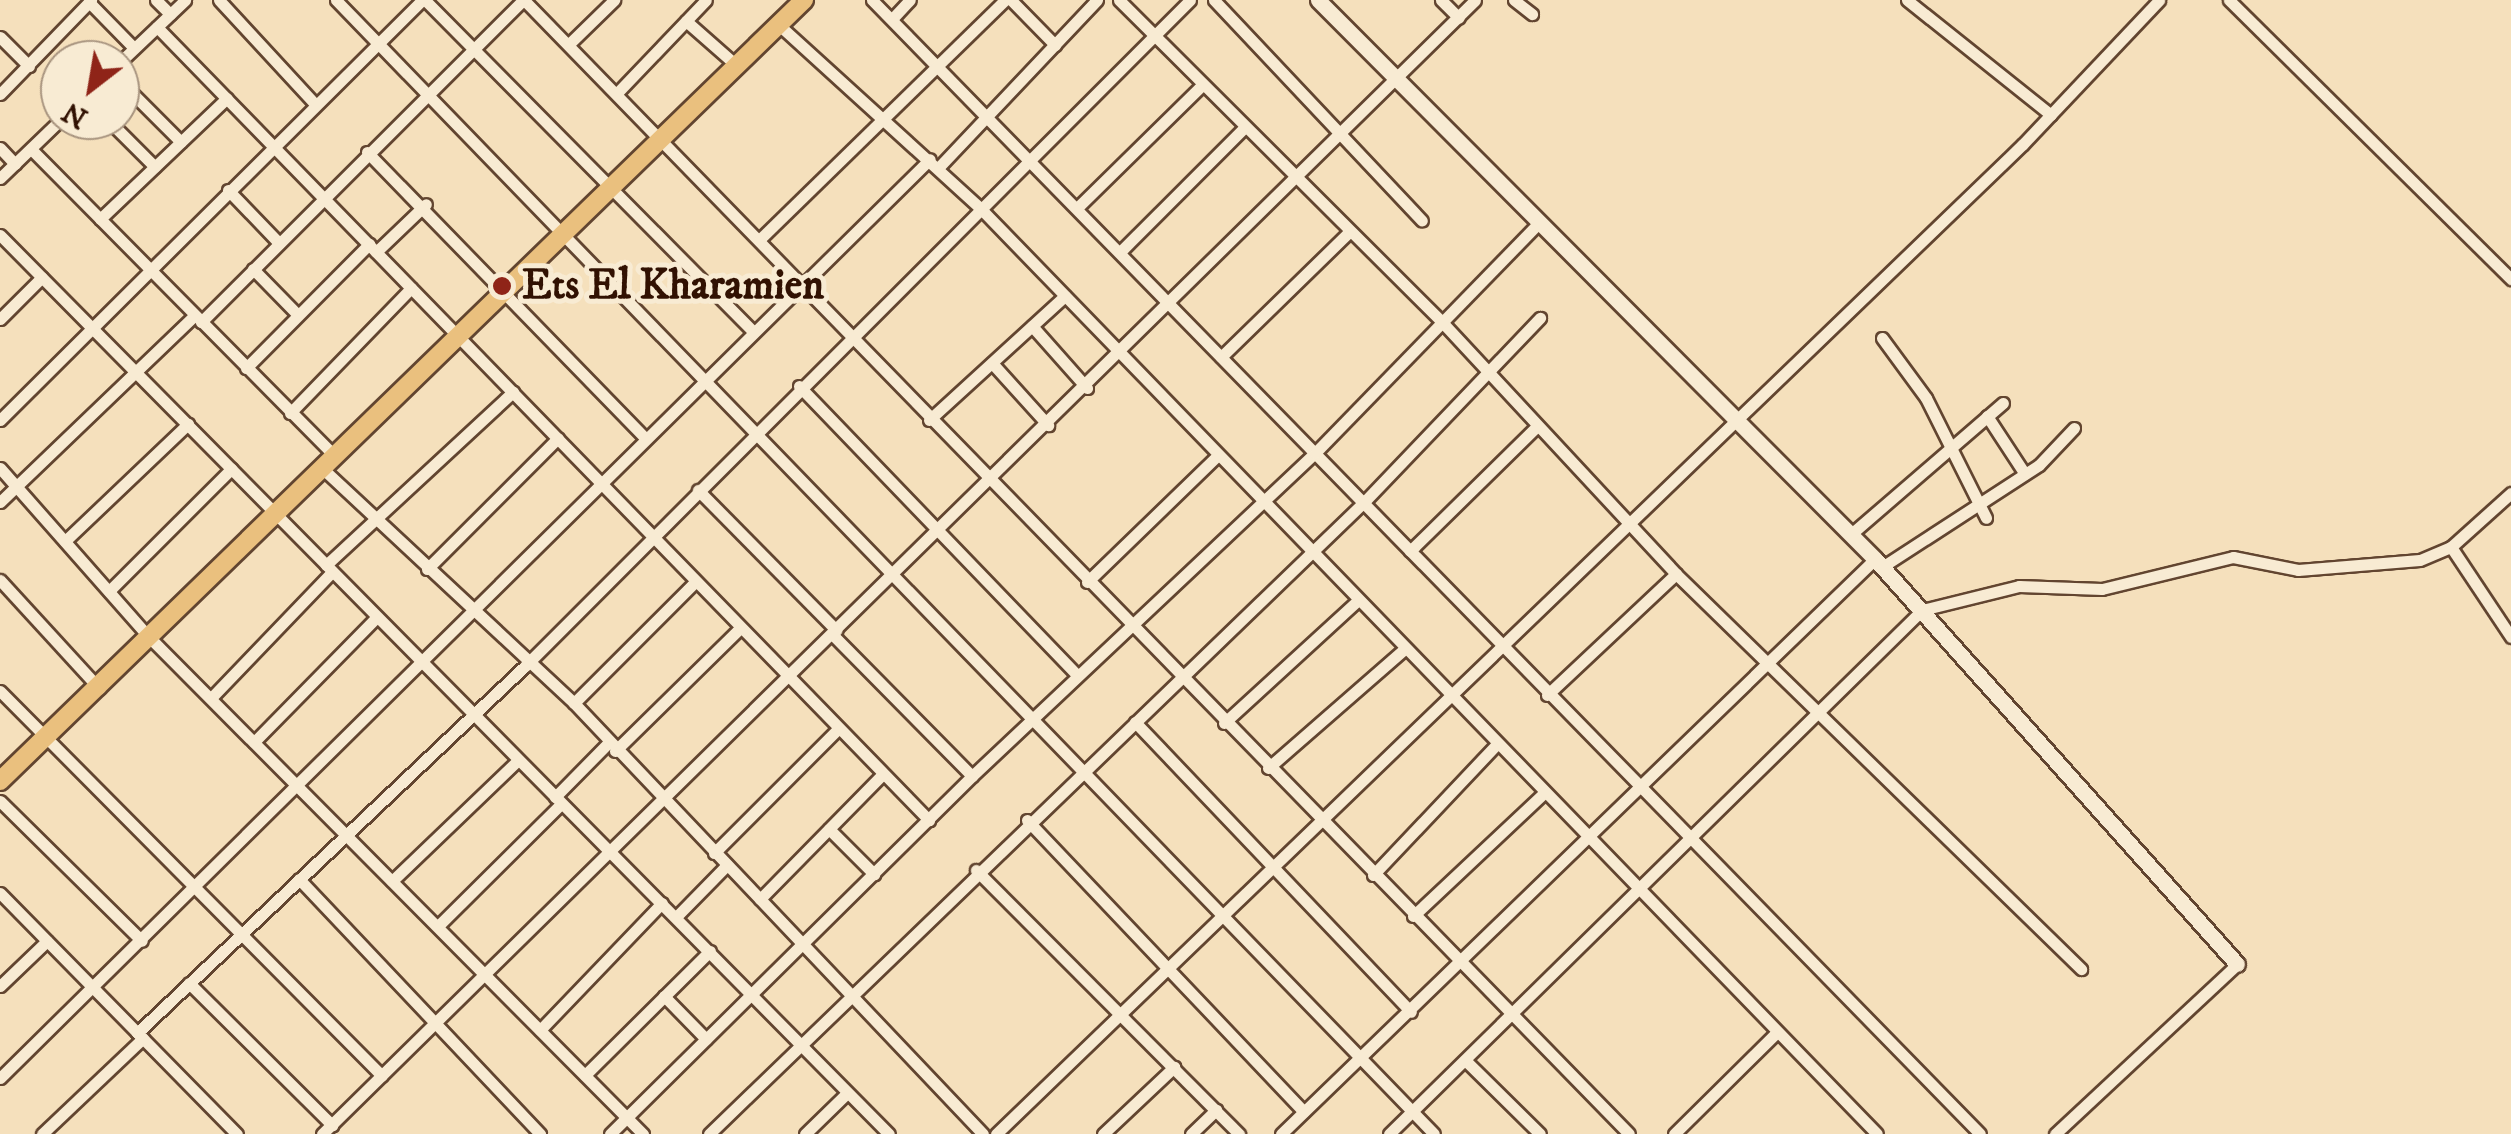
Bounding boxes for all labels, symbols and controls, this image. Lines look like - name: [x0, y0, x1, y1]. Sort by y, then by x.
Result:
- north arrow: [40, 40, 140, 140]
- text: N: [56, 94, 94, 135]
- place label: Ets El Kharamien: [522, 261, 824, 311]
- marker: Ets El Kharamien: [491, 275, 513, 297]

